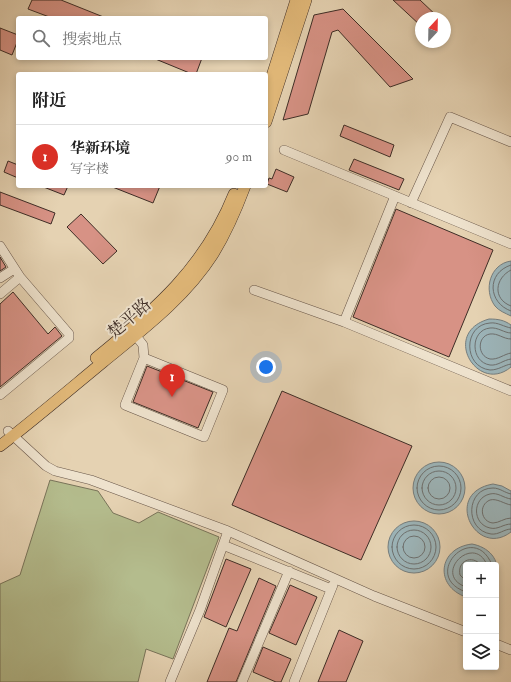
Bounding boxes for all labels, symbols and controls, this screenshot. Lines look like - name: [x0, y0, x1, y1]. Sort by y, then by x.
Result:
- north arrow: [415, 12, 451, 48]
- search box: [16, 16, 268, 60]
- icon: search: [30, 27, 52, 49]
- text: 搜索地点: [62, 30, 122, 49]
- text: 附近: [32, 90, 66, 111]
- text: 华新环境: [70, 139, 130, 158]
- text: 1: [43, 149, 47, 165]
- text: 90 m: [226, 149, 252, 165]
- text: 写字楼: [70, 161, 109, 177]
- street label: 楚平路: [103, 294, 155, 343]
- your location: [256, 357, 276, 377]
- pin: 1: [159, 364, 185, 397]
- map controls: [463, 562, 499, 670]
- button: +: [463, 562, 499, 598]
- button: −: [463, 598, 499, 634]
- button: layers: [463, 634, 499, 670]

